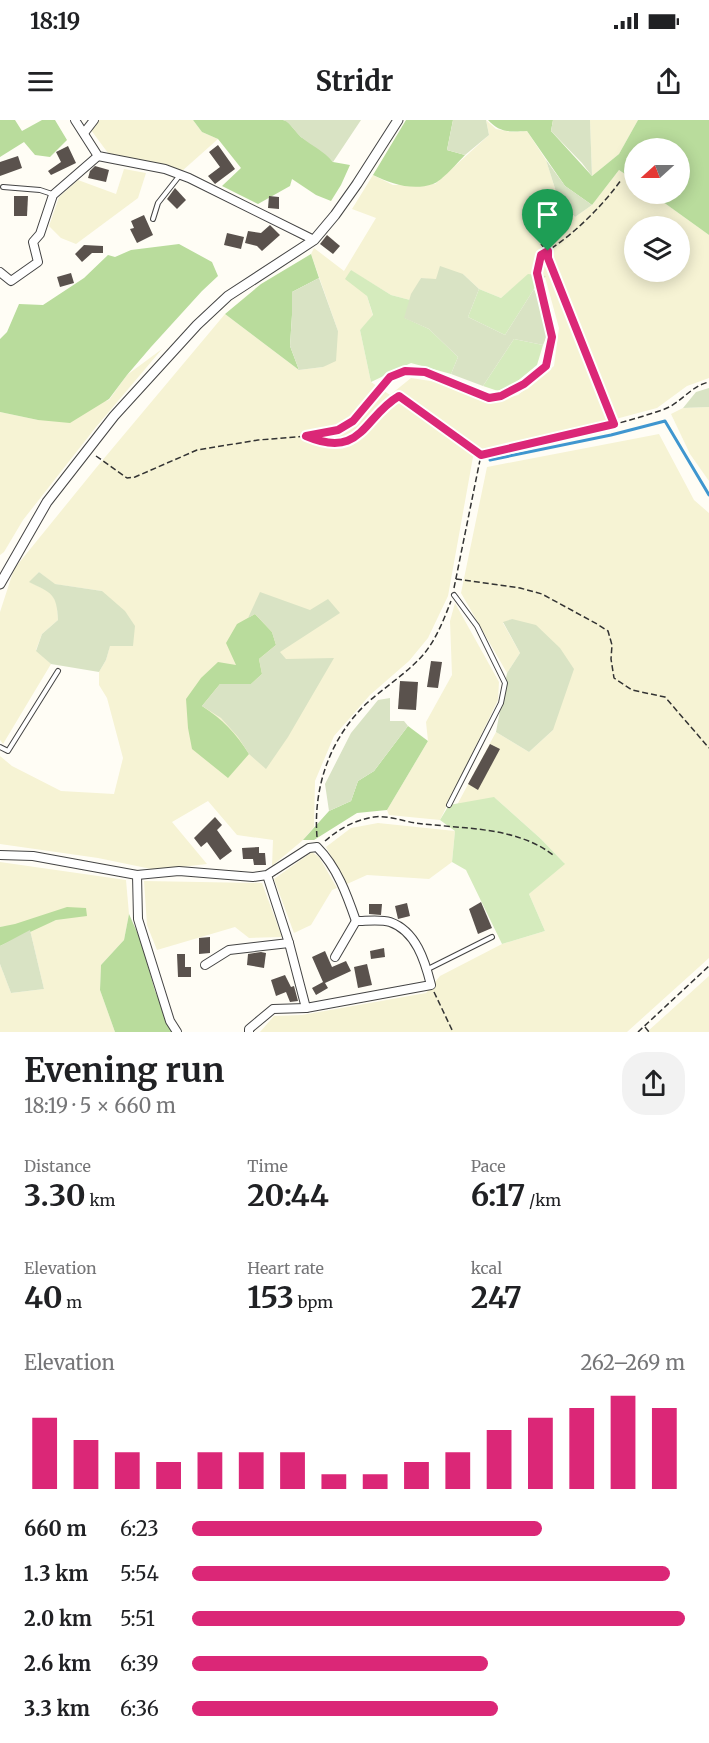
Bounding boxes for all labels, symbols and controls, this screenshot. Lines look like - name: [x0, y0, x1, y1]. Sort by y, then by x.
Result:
- text: 18:19: [30, 7, 80, 35]
- text: Stridr: [316, 64, 393, 98]
- icon: menu: [24, 65, 57, 98]
- icon: share: [652, 65, 685, 98]
- north arrow: [624, 138, 690, 204]
- map controls: [624, 138, 690, 282]
- pin: [522, 189, 573, 251]
- icon: arrive: [531, 198, 564, 231]
- button: layers: [624, 216, 690, 282]
- text: Evening run: [24, 1050, 224, 1091]
- button: share: [622, 1052, 685, 1115]
- text: 18:19 · 5 × 660 m: [24, 1093, 176, 1118]
- text: Distance: [24, 1156, 91, 1176]
- text: Time: [247, 1156, 288, 1176]
- text: Pace: [471, 1156, 506, 1176]
- text: 3.30: [24, 1176, 86, 1214]
- text: 20:44: [247, 1176, 329, 1214]
- text: 6:17: [471, 1176, 525, 1214]
- text: km: [86, 1190, 116, 1210]
- text: /km: [525, 1190, 561, 1210]
- text: Elevation: [24, 1258, 97, 1278]
- text: Heart rate: [247, 1258, 324, 1278]
- text: kcal: [471, 1258, 502, 1278]
- text: 40: [24, 1278, 63, 1316]
- text: 153: [247, 1278, 294, 1316]
- text: 247: [471, 1278, 522, 1316]
- text: m: [63, 1292, 82, 1312]
- text: bpm: [294, 1292, 333, 1312]
- text: Elevation: [24, 1350, 115, 1375]
- text: 262–269 m: [580, 1350, 685, 1375]
- text: 660 m: [24, 1516, 87, 1541]
- text: 6:23: [120, 1516, 159, 1541]
- text: 1.3 km: [24, 1561, 88, 1586]
- text: 5:54: [120, 1561, 159, 1586]
- text: 2.0 km: [24, 1606, 92, 1631]
- text: 5:51: [120, 1606, 155, 1631]
- text: 2.6 km: [24, 1651, 91, 1676]
- text: 6:39: [120, 1651, 159, 1676]
- text: 3.3 km: [24, 1696, 90, 1721]
- text: 6:36: [120, 1696, 159, 1721]

